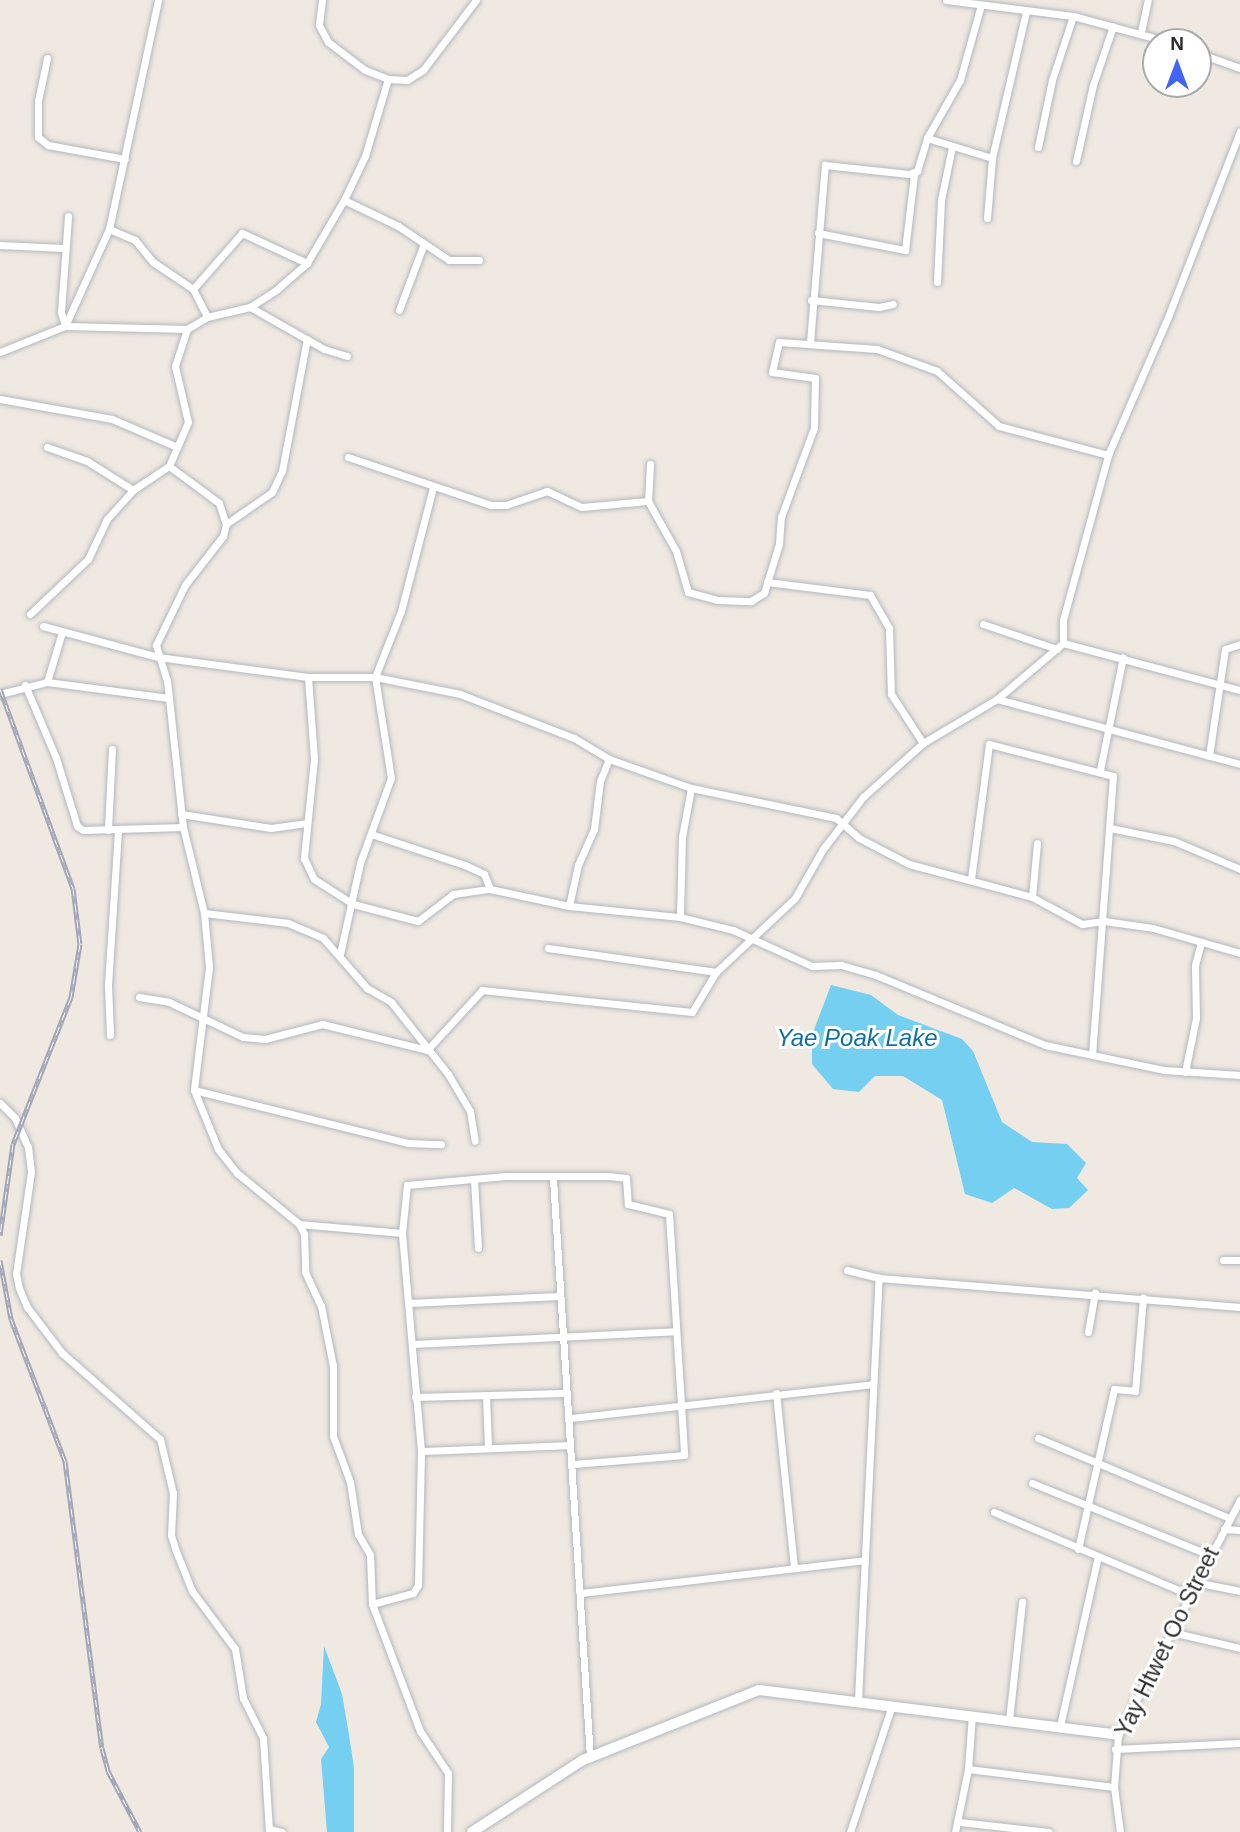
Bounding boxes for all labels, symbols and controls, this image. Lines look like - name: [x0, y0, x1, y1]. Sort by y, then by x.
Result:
- north arrow: [1142, 28, 1212, 98]
- text: N: [1170, 33, 1184, 54]
- water label: Yae Poak Lake: [776, 1024, 938, 1052]
- street label: Yay Htwet Oo Street: [1109, 1543, 1225, 1741]

